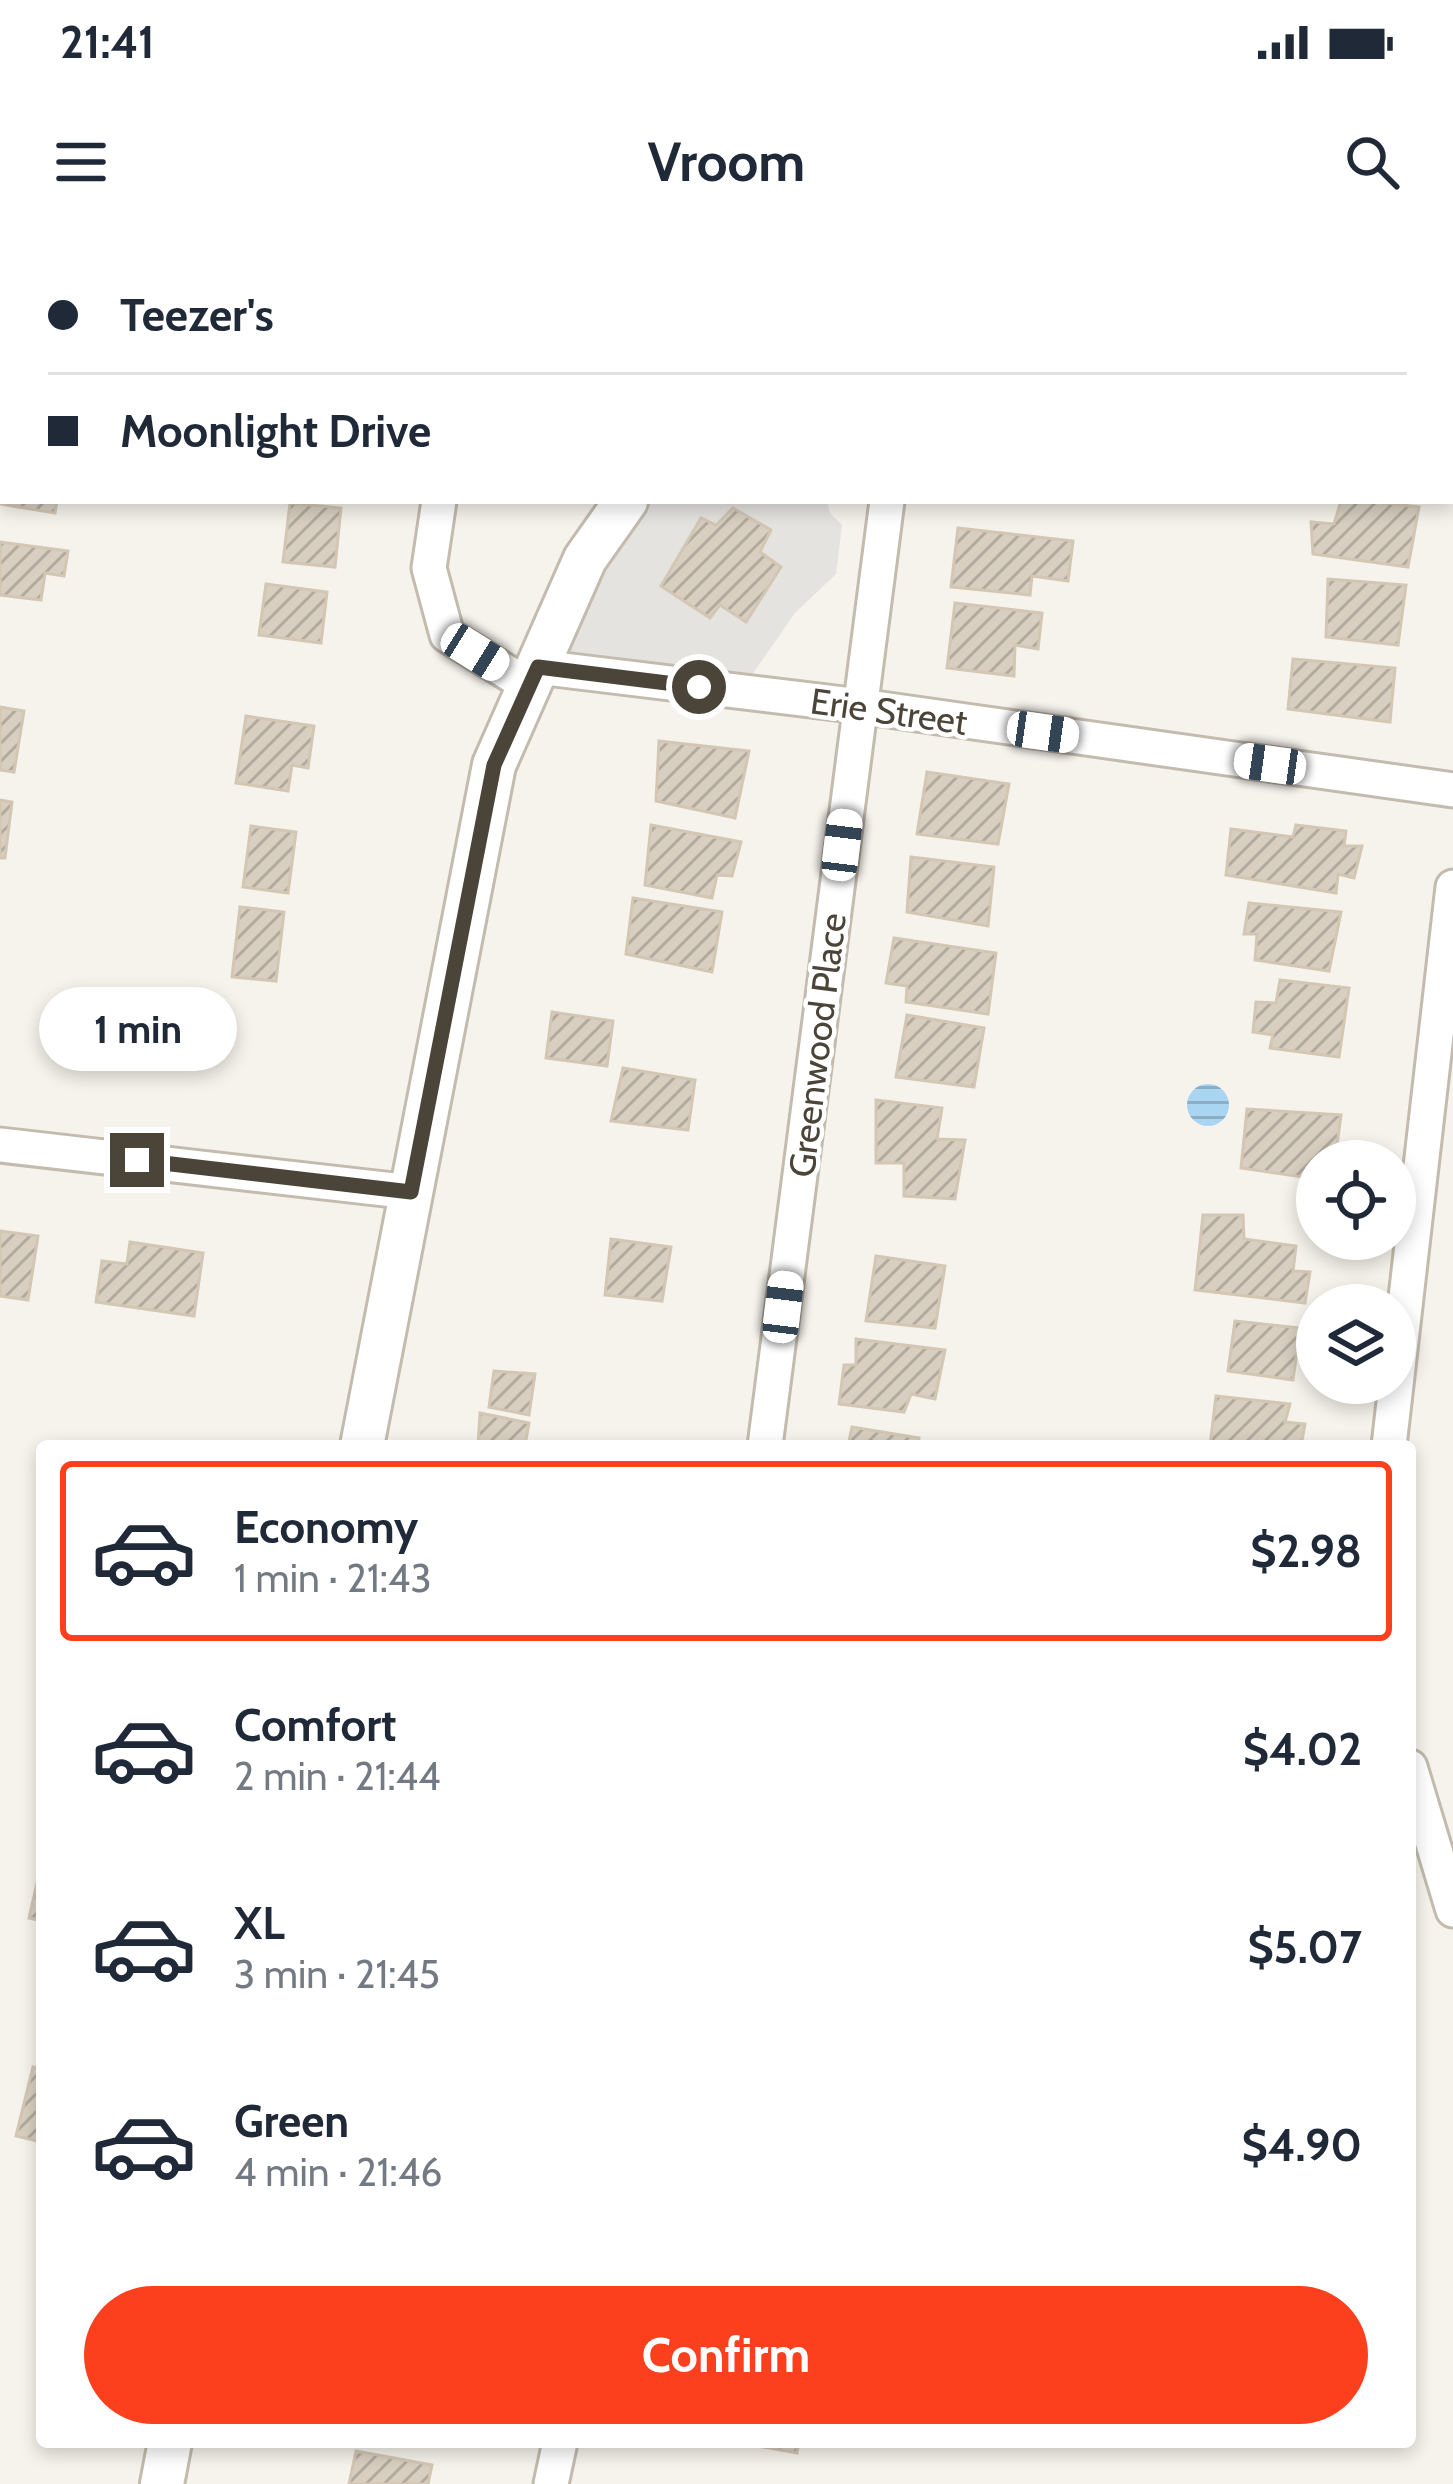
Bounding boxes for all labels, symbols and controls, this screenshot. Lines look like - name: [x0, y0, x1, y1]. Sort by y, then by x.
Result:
- text: 21:41: [60, 15, 155, 69]
- icon: menu: [48, 129, 114, 195]
- text: Vroom: [648, 129, 805, 195]
- icon: search: [1339, 129, 1405, 195]
- text: Teezer's: [120, 288, 274, 342]
- text: Moonlight Drive: [120, 404, 431, 458]
- car: [435, 618, 515, 686]
- route start: [672, 660, 726, 714]
- street label: Erie Street: [808, 678, 970, 744]
- car: [1005, 709, 1081, 755]
- car: [1232, 741, 1308, 787]
- car: [820, 807, 864, 883]
- street label: Greenwood Place: [779, 910, 855, 1180]
- callout: 1 min: [38, 986, 236, 1070]
- text: 1 min: [94, 1005, 182, 1053]
- route end: [110, 1133, 164, 1187]
- map controls: [1296, 1140, 1416, 1404]
- button: locate: [1296, 1140, 1416, 1260]
- car: [761, 1269, 805, 1345]
- button: layers: [1296, 1284, 1416, 1404]
- icon: car: [90, 1497, 198, 1605]
- text: Economy: [234, 1500, 418, 1554]
- text: $2.98: [1250, 1524, 1362, 1578]
- text: 1 min · 21:43: [234, 1554, 432, 1602]
- icon: car: [90, 1695, 198, 1803]
- text: Comfort: [234, 1698, 397, 1752]
- text: $4.02: [1243, 1722, 1362, 1776]
- text: 2 min · 21:44: [234, 1752, 441, 1800]
- icon: car: [90, 1893, 198, 2001]
- text: XL: [234, 1896, 285, 1950]
- text: $5.07: [1247, 1920, 1362, 1974]
- text: 3 min · 21:45: [234, 1950, 440, 1998]
- icon: car: [90, 2091, 198, 2199]
- text: Green: [234, 2094, 349, 2148]
- text: $4.90: [1242, 2118, 1362, 2172]
- text: 4 min · 21:46: [234, 2148, 442, 2196]
- button: Confirm: [84, 2286, 1368, 2424]

